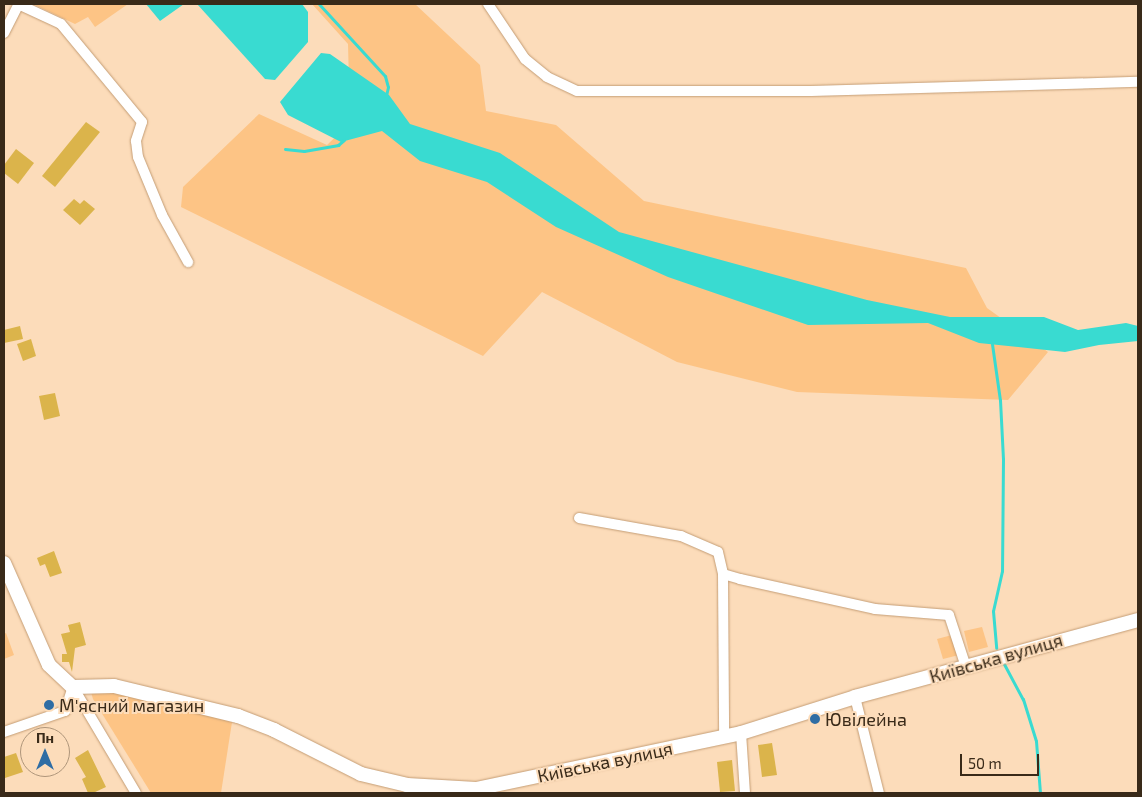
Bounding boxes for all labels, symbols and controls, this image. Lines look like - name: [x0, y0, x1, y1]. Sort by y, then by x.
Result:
- street label: Київська вулиця: [927, 629, 1065, 687]
- place label: М'ясний магазин: [59, 694, 204, 716]
- marker: М'ясний магазин: [43, 699, 55, 711]
- place label: Ювілейна: [825, 708, 907, 730]
- marker: Ювілейна: [809, 713, 821, 725]
- north arrow: [20, 727, 70, 777]
- text: Пн: [36, 729, 54, 746]
- street label: Київська вулиця: [535, 737, 675, 787]
- scale bar: [962, 744, 1041, 776]
- text: 50 m: [968, 754, 1002, 772]

